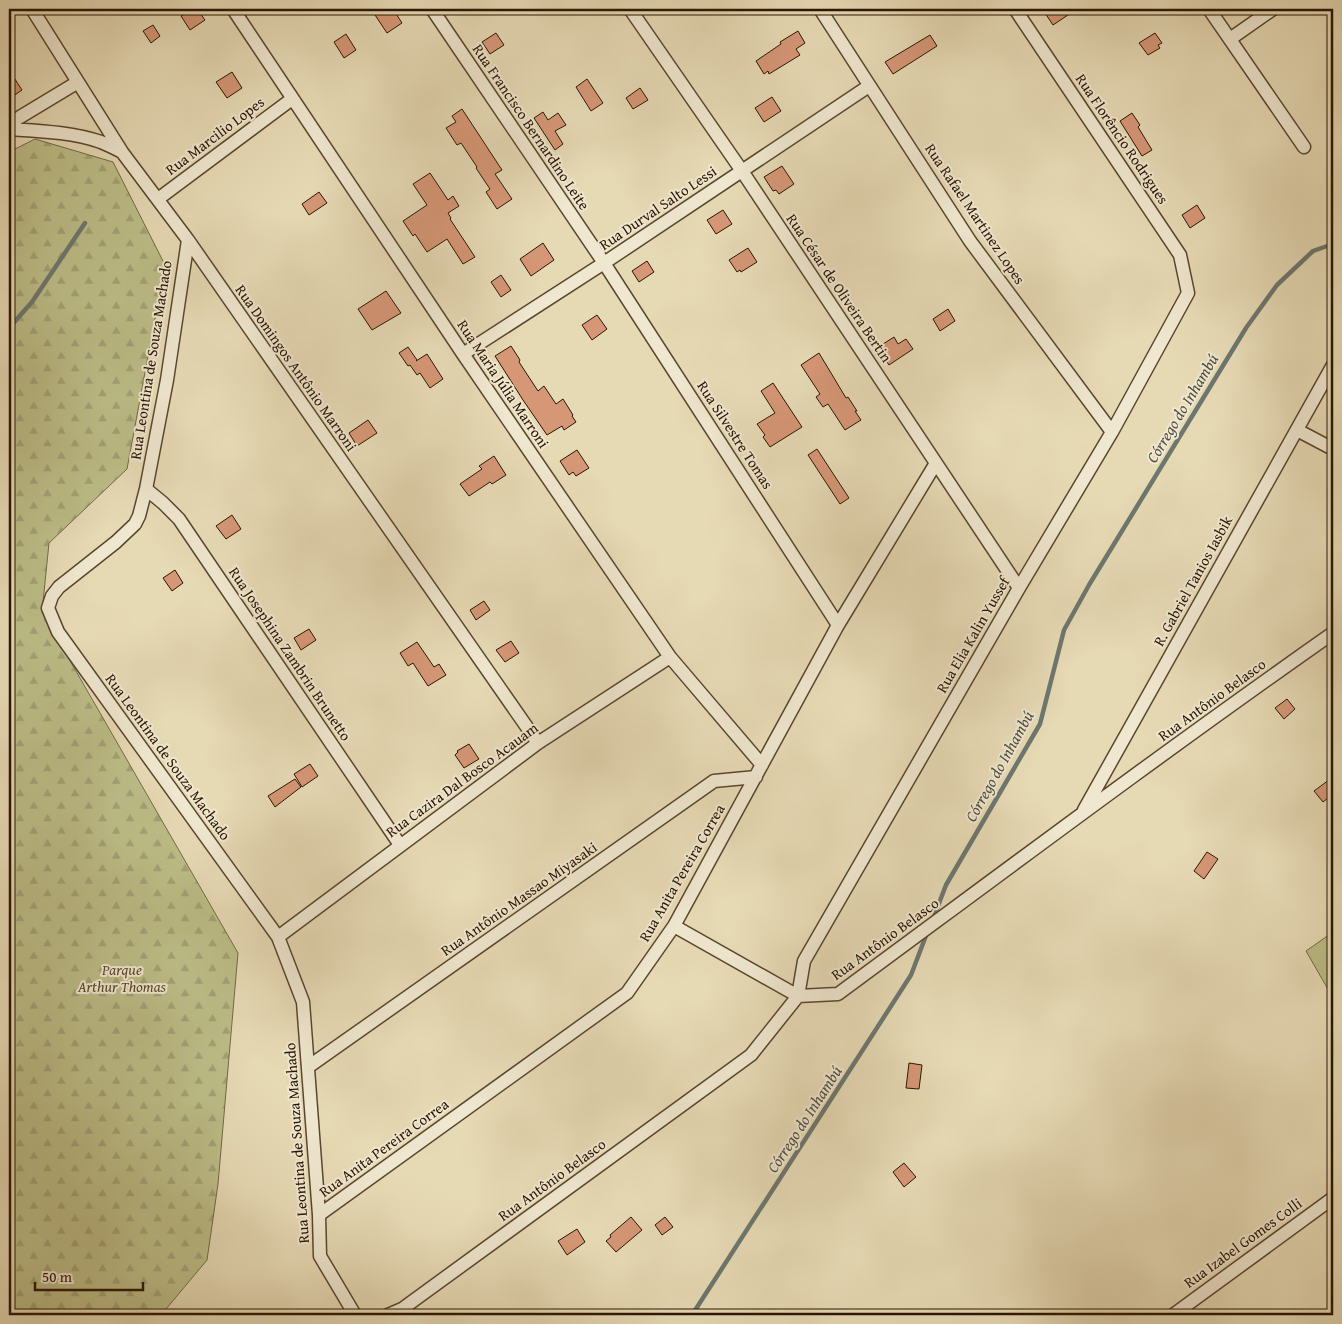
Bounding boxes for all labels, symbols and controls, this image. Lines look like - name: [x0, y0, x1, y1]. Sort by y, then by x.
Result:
- street label: Rua Francisco Bernardino Leite: [468, 40, 595, 214]
- street label: Rua Florêncio Rodrigues: [1071, 69, 1174, 208]
- street label: Rua Marcilio Lopes: [161, 91, 268, 180]
- street label: Rua Rafael Martinez Lopes: [920, 139, 1030, 288]
- street label: Rua Durval Salto Lessi: [595, 160, 721, 255]
- street label: Rua César de Oliveira Bertin: [782, 209, 897, 367]
- street label: Rua Leontina de Souza Machado: [124, 259, 177, 461]
- street label: Rua Domingos Antônio Marroni: [231, 280, 362, 455]
- street label: Rua Maria Júlia Marroni: [453, 315, 554, 452]
- water label: Córrego do Inhambú: [1140, 349, 1224, 467]
- street label: Rua Silvestre Tomas: [692, 376, 778, 493]
- street label: R. Gabriel Tanios Iasbik: [1148, 512, 1237, 650]
- street label: Rua Josephina Zambrin Brunetto: [224, 563, 357, 745]
- street label: Rua Elia Kalin Yussef: [931, 571, 1015, 697]
- street label: Rua Antônio Belasco: [1154, 653, 1270, 746]
- street label: Rua Leontina de Souza Machado: [101, 669, 236, 845]
- water label: Córrego do Inhambú: [959, 706, 1039, 826]
- street label: Rua Cazira Dal Bosco Acauam: [381, 717, 543, 842]
- street label: Rua Anita Pereira Correa: [634, 800, 730, 945]
- street label: Rua Antônio Massao Miyasaki: [436, 837, 601, 961]
- street label: Rua Antônio Belasco: [827, 892, 943, 985]
- park label: Parque Arthur Thomas: [77, 959, 167, 997]
- street label: Rua Leontina de Souza Machado: [279, 1042, 314, 1244]
- water label: Córrego do Inhambú: [760, 1061, 848, 1177]
- street label: Rua Anita Pereira Correa: [315, 1093, 453, 1202]
- street label: Rua Antônio Belasco: [494, 1133, 610, 1226]
- street label: Rua Izabel Gomes Colli: [1179, 1193, 1306, 1293]
- scale bar: [35, 1259, 142, 1291]
- text: 50 m: [42, 1266, 73, 1287]

